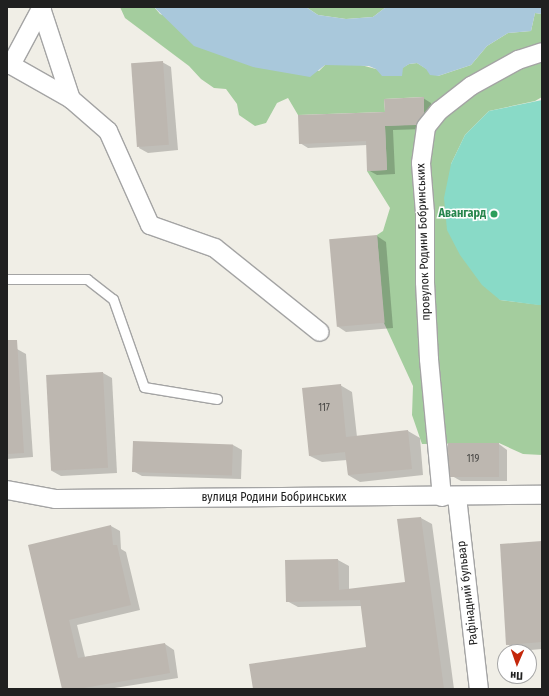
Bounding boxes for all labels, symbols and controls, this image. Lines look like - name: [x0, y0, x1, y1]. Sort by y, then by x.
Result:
- street label: провулок Родини Бобринських: [414, 163, 434, 321]
- place label: Авангард: [438, 207, 486, 221]
- marker: Авангард: [489, 209, 499, 219]
- house number: 117: [318, 403, 330, 415]
- house number: 119: [467, 454, 479, 466]
- street label: вулиця Родини Бобринських: [201, 491, 347, 505]
- street label: Рафінадний бульвар: [454, 540, 482, 646]
- north arrow: [497, 644, 537, 684]
- text: Пн: [510, 669, 523, 682]

